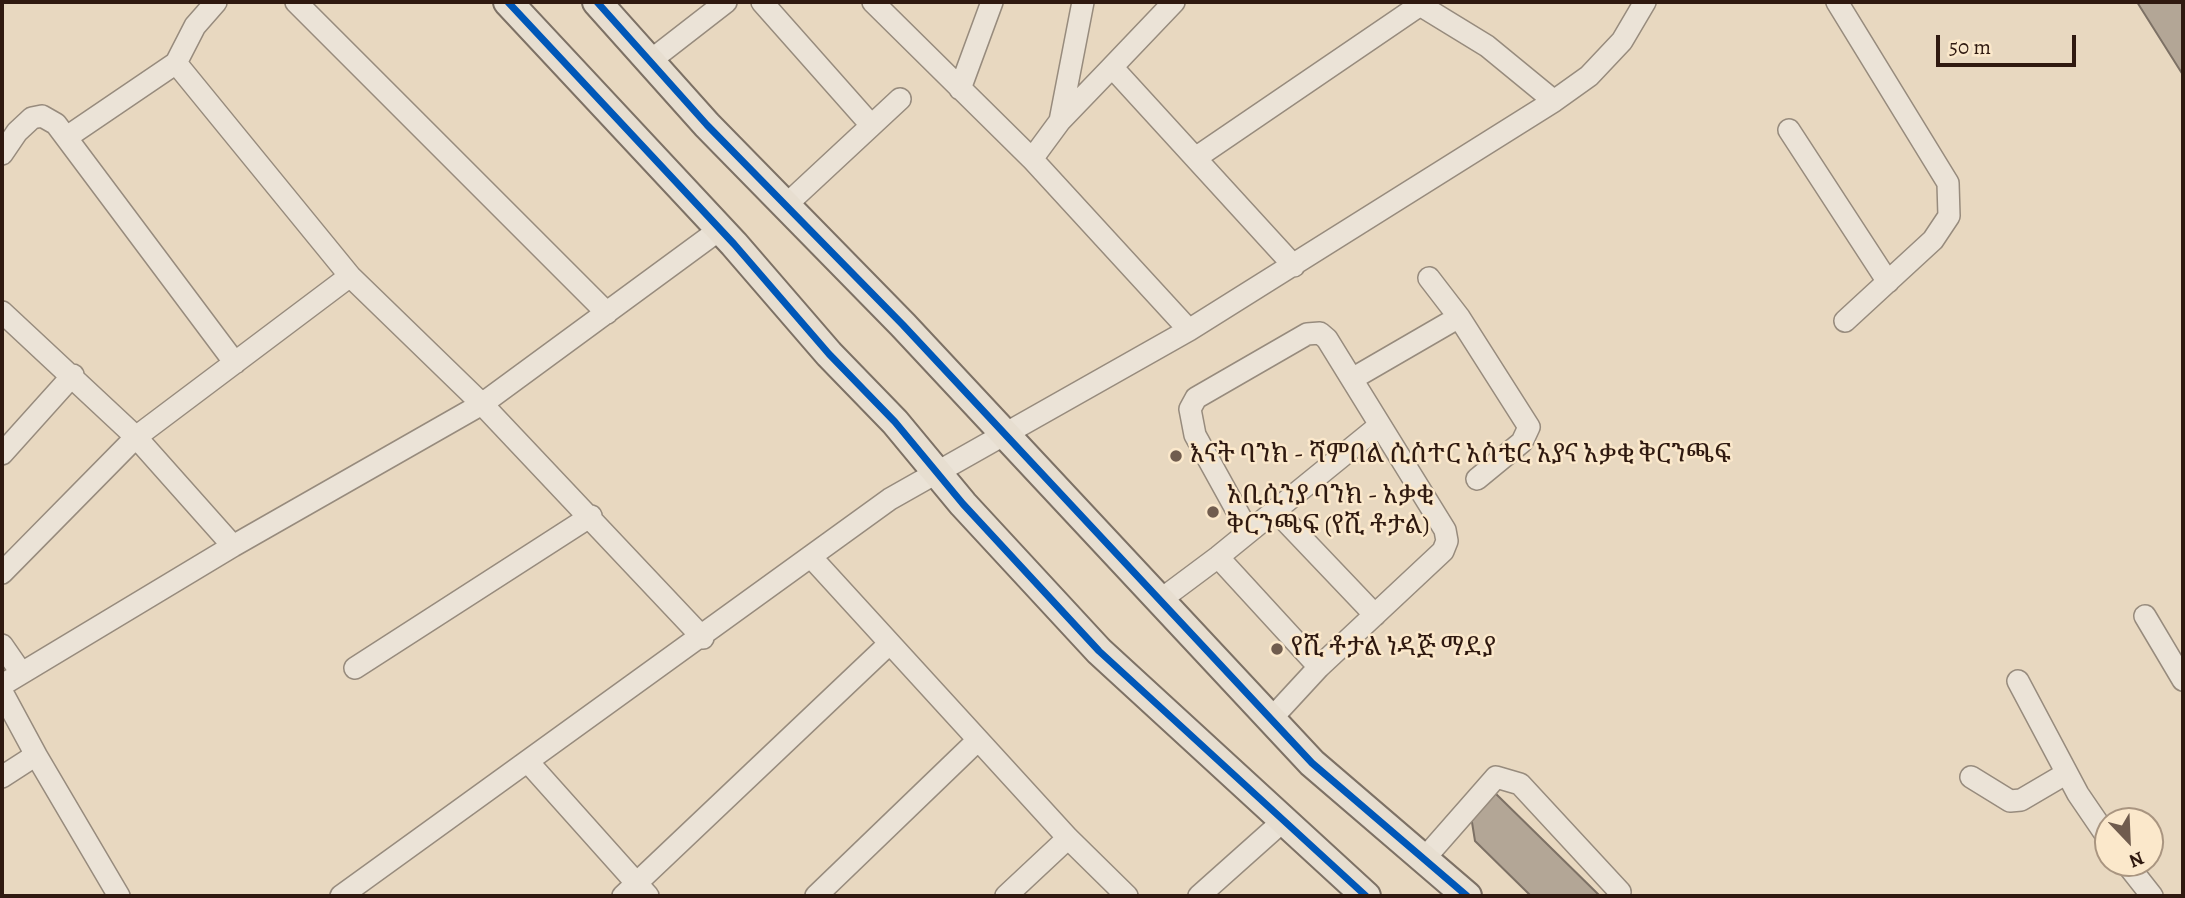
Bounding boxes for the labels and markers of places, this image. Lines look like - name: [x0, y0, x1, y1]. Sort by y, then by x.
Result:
- place label: እናት ባንክ - ሻምበል ሲስተር አስቴር አያና አቃቂ ቅርንጫፍ: [1190, 440, 1731, 472]
- marker: እናት ባንክ - ሻምበል ሲስተር አስቴር አያና አቃቂ ቅርንጫፍ: [1168, 448, 1184, 464]
- place label: አቢሲንያ ባንክ - አቃቂ ቅርንጫፍ (የሺ ቶታል): [1227, 481, 1433, 542]
- marker: አቢሲንያ ባንክ - አቃቂ ቅርንጫፍ (የሺ ቶታል): [1205, 504, 1221, 520]
- place label: የሺ ቶታል ነዳጅ ማደያ: [1291, 633, 1496, 665]
- marker: የሺ ቶታል ነዳጅ ማደያ: [1269, 641, 1285, 657]

